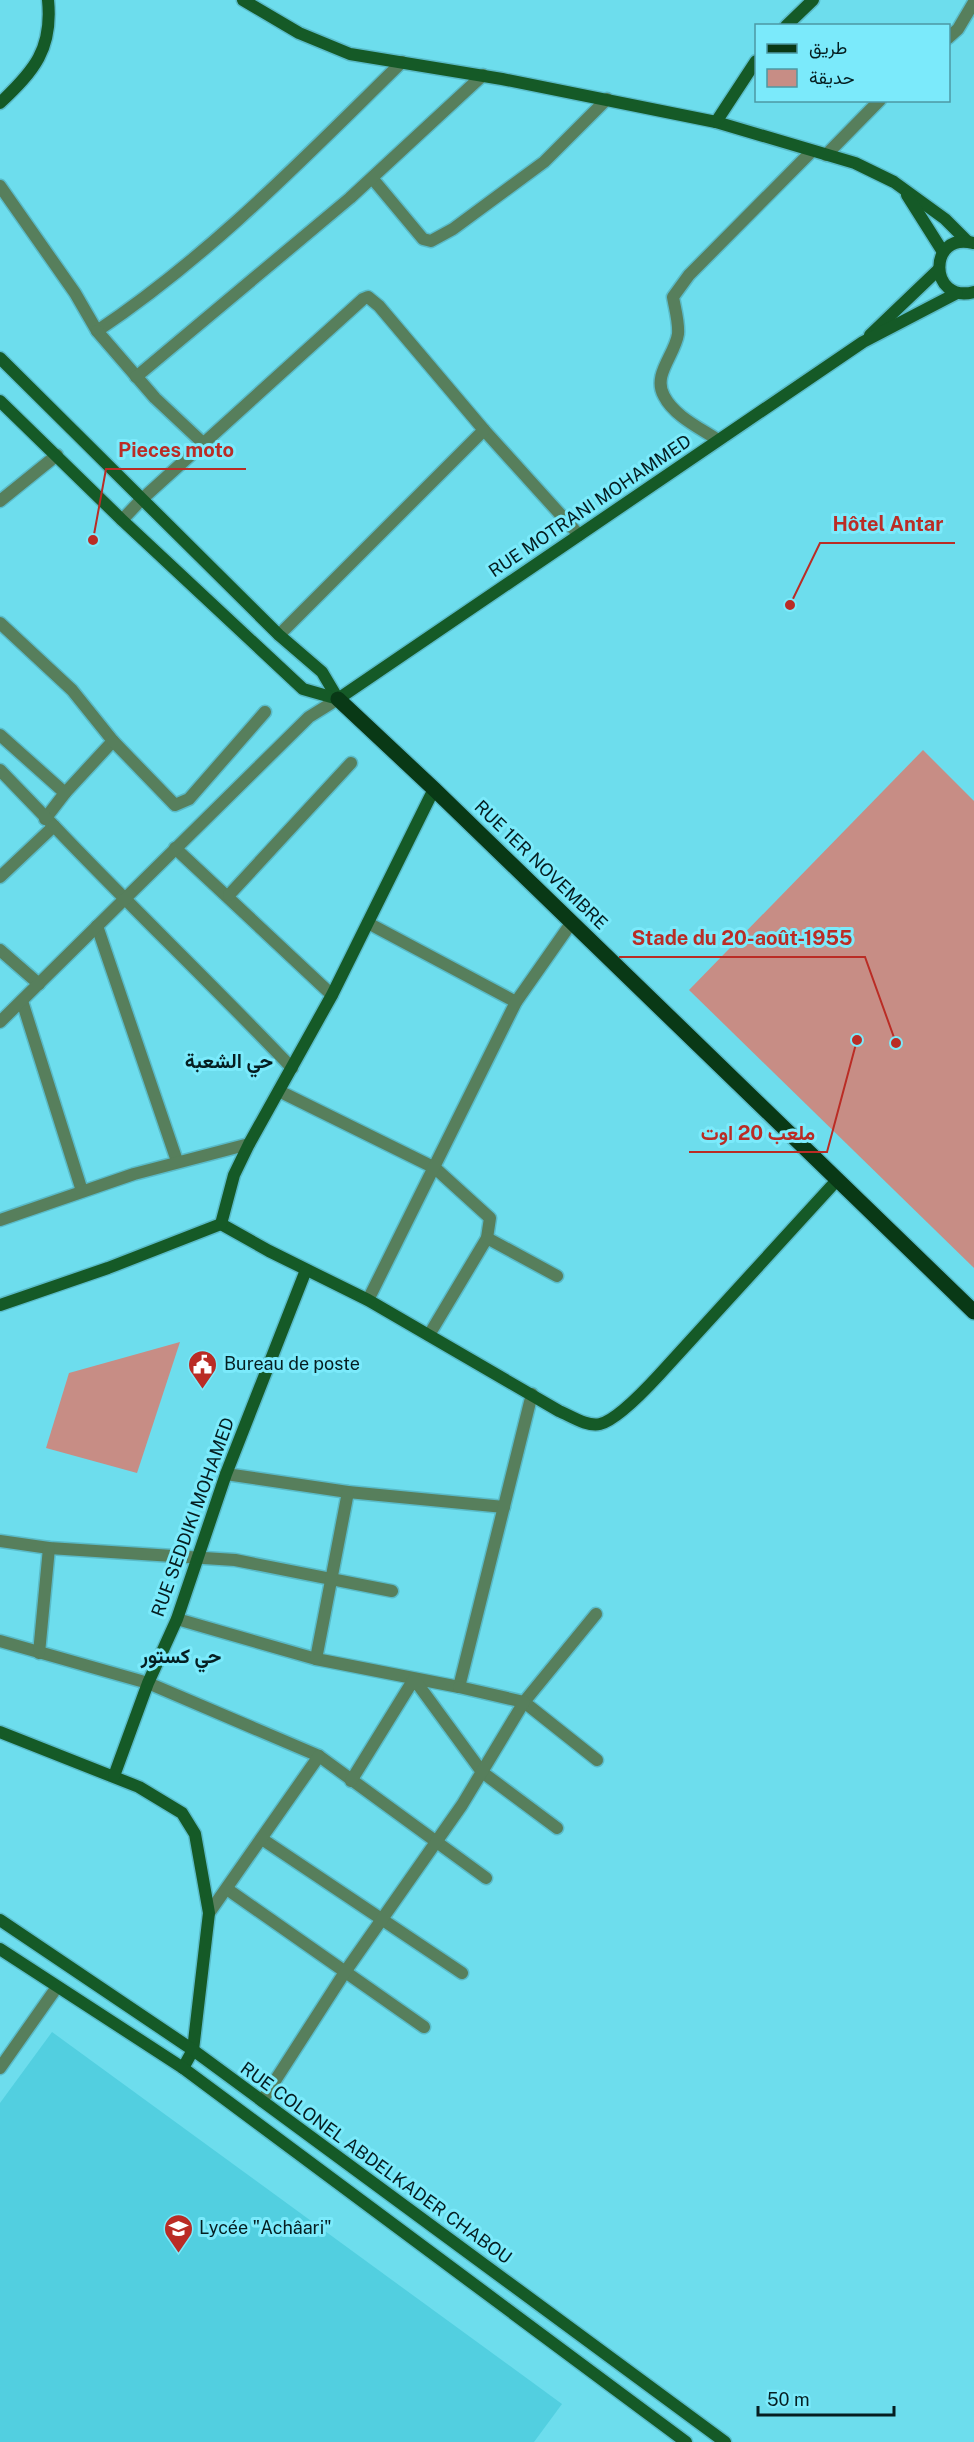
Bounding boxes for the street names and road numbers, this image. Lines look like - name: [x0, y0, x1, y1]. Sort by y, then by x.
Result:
- street label: RUE MOTRANI MOHAMMED: [485, 430, 695, 581]
- street label: RUE 1ER NOVEMBRE: [471, 796, 612, 934]
- street label: RUE SEDDIKI MOHAMED: [147, 1414, 238, 1619]
- street label: RUE COLONEL ABDELKADER CHABOU: [237, 2057, 516, 2268]

